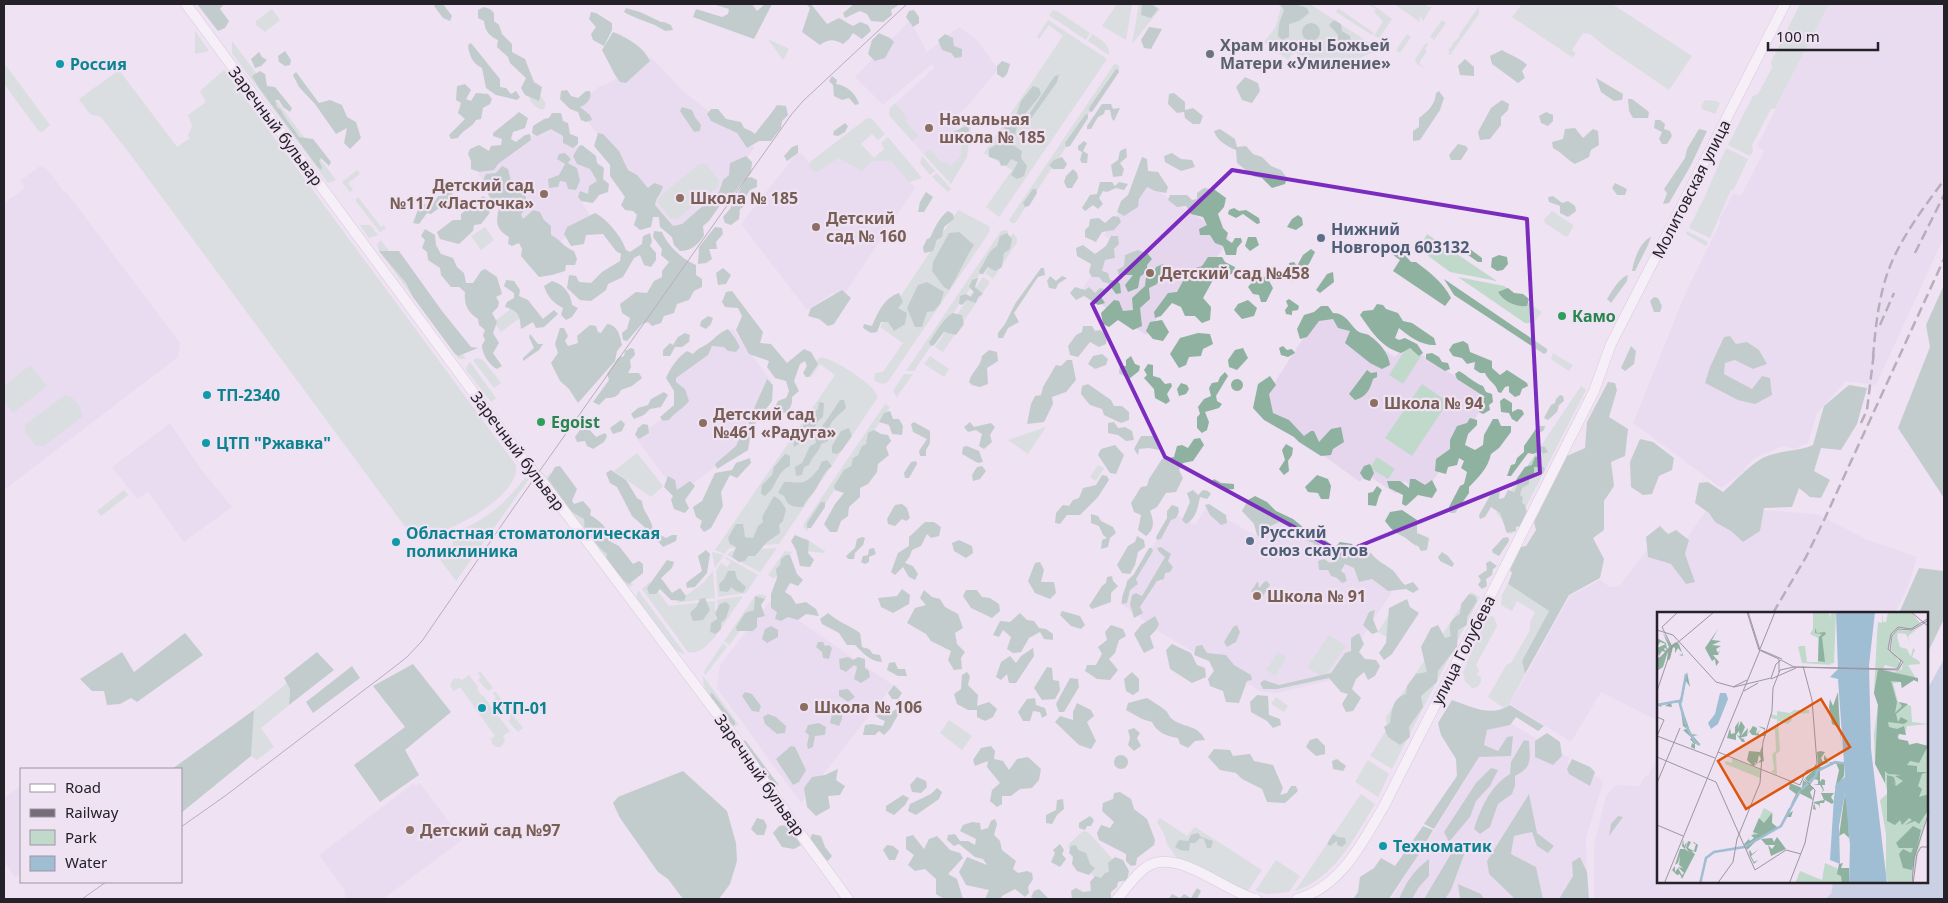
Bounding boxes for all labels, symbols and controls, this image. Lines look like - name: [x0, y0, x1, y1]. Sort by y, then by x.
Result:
- scale bar: [1768, 20, 1878, 52]
- text: 100 m: [1776, 26, 1820, 46]
- place label: Храм иконы Божьей Матери «Умиление»: [1220, 34, 1391, 74]
- marker: Храм иконы Божьей Матери «Умиление»: [1204, 48, 1216, 60]
- place label: Россия: [70, 53, 127, 75]
- marker: Россия: [54, 58, 66, 70]
- street label: Заречный бульвар: [224, 62, 328, 190]
- place label: Начальная школа № 185: [939, 108, 1045, 148]
- street label: Молитовская улица: [1646, 116, 1736, 262]
- marker: Начальная школа № 185: [923, 122, 935, 134]
- place label: Детский сад №117 «Ласточка»: [390, 174, 535, 214]
- place label: Школа № 185: [690, 187, 798, 209]
- marker: Детский сад №117 «Ласточка»: [538, 188, 550, 200]
- marker: Школа № 185: [674, 192, 686, 204]
- place label: Детский сад № 160: [826, 207, 906, 247]
- place label: Нижний Новгород 603132: [1331, 218, 1469, 258]
- marker: Детский сад № 160: [810, 221, 822, 233]
- marker: Нижний Новгород 603132: [1315, 232, 1327, 244]
- place label: Детский сад №458: [1160, 262, 1310, 284]
- marker: Детский сад №458: [1144, 267, 1156, 279]
- place label: Камо: [1572, 305, 1616, 327]
- marker: Камо: [1556, 310, 1568, 322]
- place label: ТП-2340: [217, 384, 280, 406]
- street label: Заречный бульвар: [466, 387, 570, 515]
- marker: ТП-2340: [201, 389, 213, 401]
- place label: Школа № 94: [1384, 392, 1483, 414]
- marker: Школа № 94: [1368, 397, 1380, 409]
- place label: Детский сад №461 «Радуга»: [713, 403, 836, 443]
- place label: Egoist: [551, 411, 600, 433]
- marker: Egoist: [535, 416, 547, 428]
- marker: Детский сад №461 «Радуга»: [697, 417, 709, 429]
- place label: ЦТП "Ржавка": [216, 432, 331, 454]
- marker: ЦТП "Ржавка": [200, 437, 212, 449]
- place label: Русский союз скаутов: [1260, 521, 1368, 561]
- place label: Областная стоматологическая поликлиника: [406, 522, 660, 562]
- marker: Русский союз скаутов: [1244, 535, 1256, 547]
- marker: Областная стоматологическая поликлиника: [390, 536, 402, 548]
- place label: Школа № 91: [1267, 585, 1366, 607]
- marker: Школа № 91: [1251, 590, 1263, 602]
- street label: улица Голубева: [1426, 591, 1500, 709]
- inset map: [1657, 612, 1928, 883]
- place label: Школа № 106: [814, 696, 922, 718]
- place label: КТП-01: [492, 697, 548, 719]
- marker: Школа № 106: [798, 701, 810, 713]
- marker: КТП-01: [476, 702, 488, 714]
- street label: Заречный бульвар: [710, 710, 810, 840]
- legend: [20, 768, 182, 883]
- text: Road: [65, 777, 101, 797]
- text: Railway: [65, 802, 119, 822]
- place label: Детский сад №97: [420, 819, 561, 841]
- marker: Детский сад №97: [404, 824, 416, 836]
- text: Park: [65, 827, 97, 847]
- place label: Техноматик: [1393, 835, 1492, 857]
- marker: Техноматик: [1377, 840, 1389, 852]
- text: Water: [65, 852, 107, 872]

